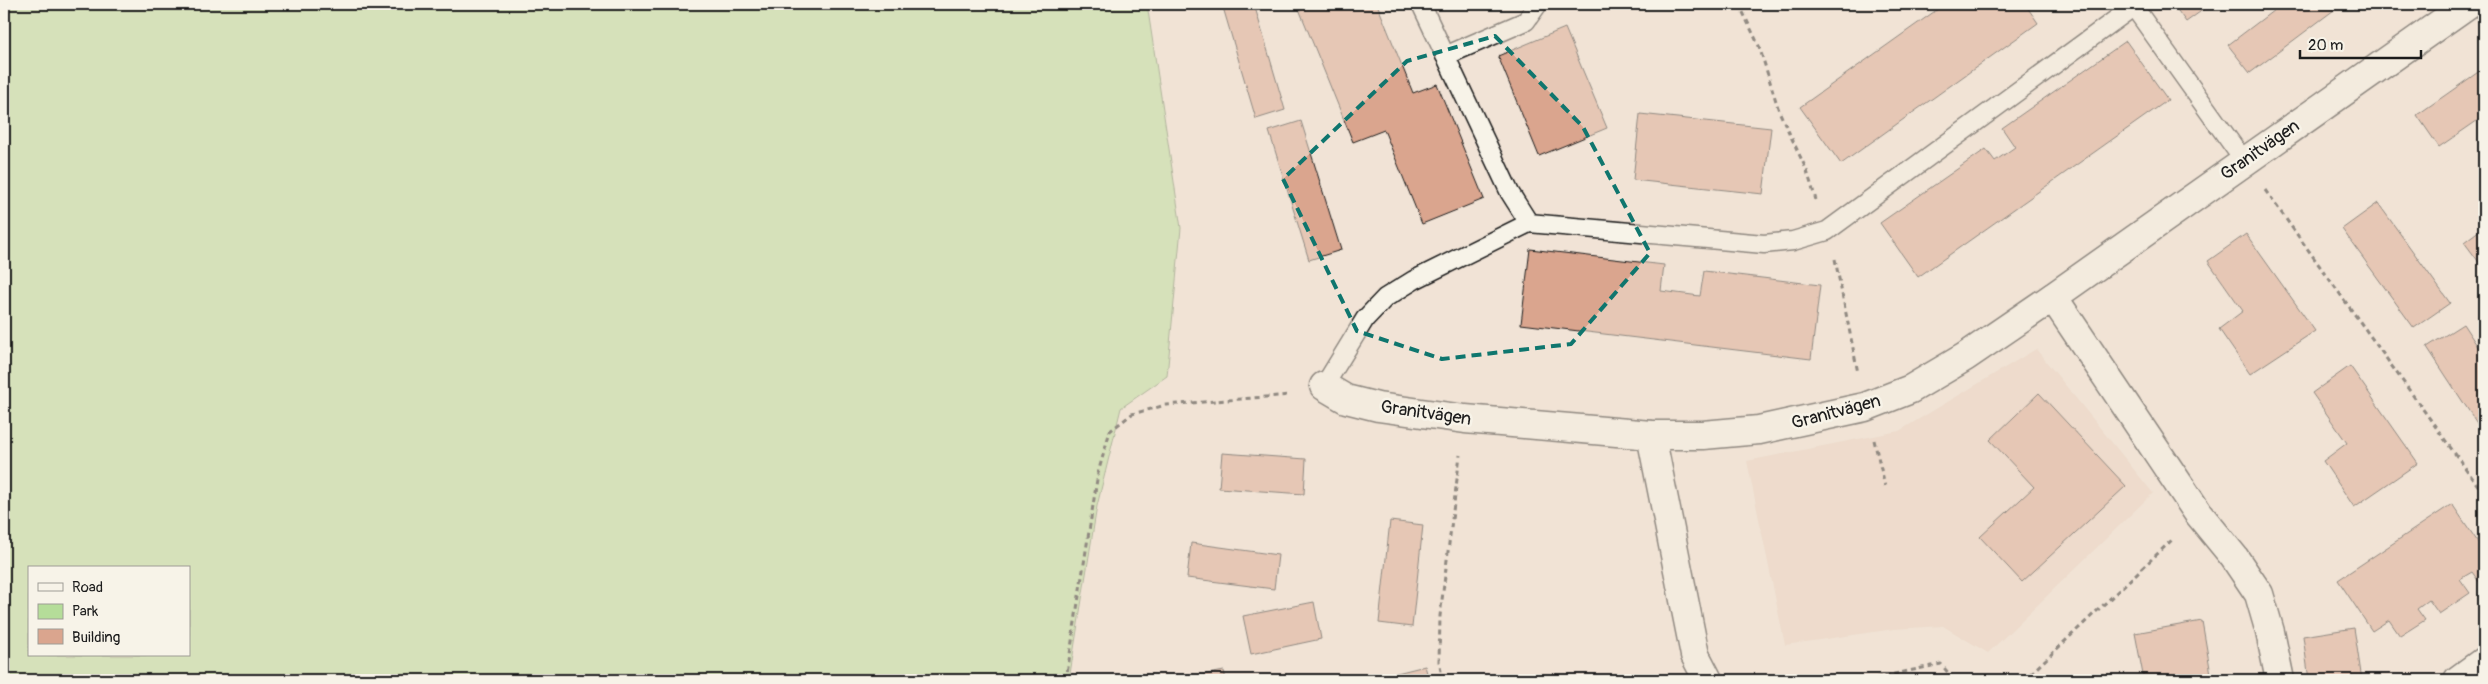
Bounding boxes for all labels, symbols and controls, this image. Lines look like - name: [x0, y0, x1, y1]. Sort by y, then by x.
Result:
- scale bar: [2300, 28, 2422, 60]
- text: 20 m: [2308, 36, 2343, 55]
- street label: Granitvägen: [2216, 114, 2304, 186]
- street label: Granitvägen: [1789, 389, 1883, 435]
- street label: Granitvägen: [1379, 395, 1473, 431]
- legend: [28, 566, 190, 656]
- text: Road: [72, 578, 103, 597]
- text: Park: [72, 602, 99, 621]
- text: Building: [72, 628, 120, 647]

